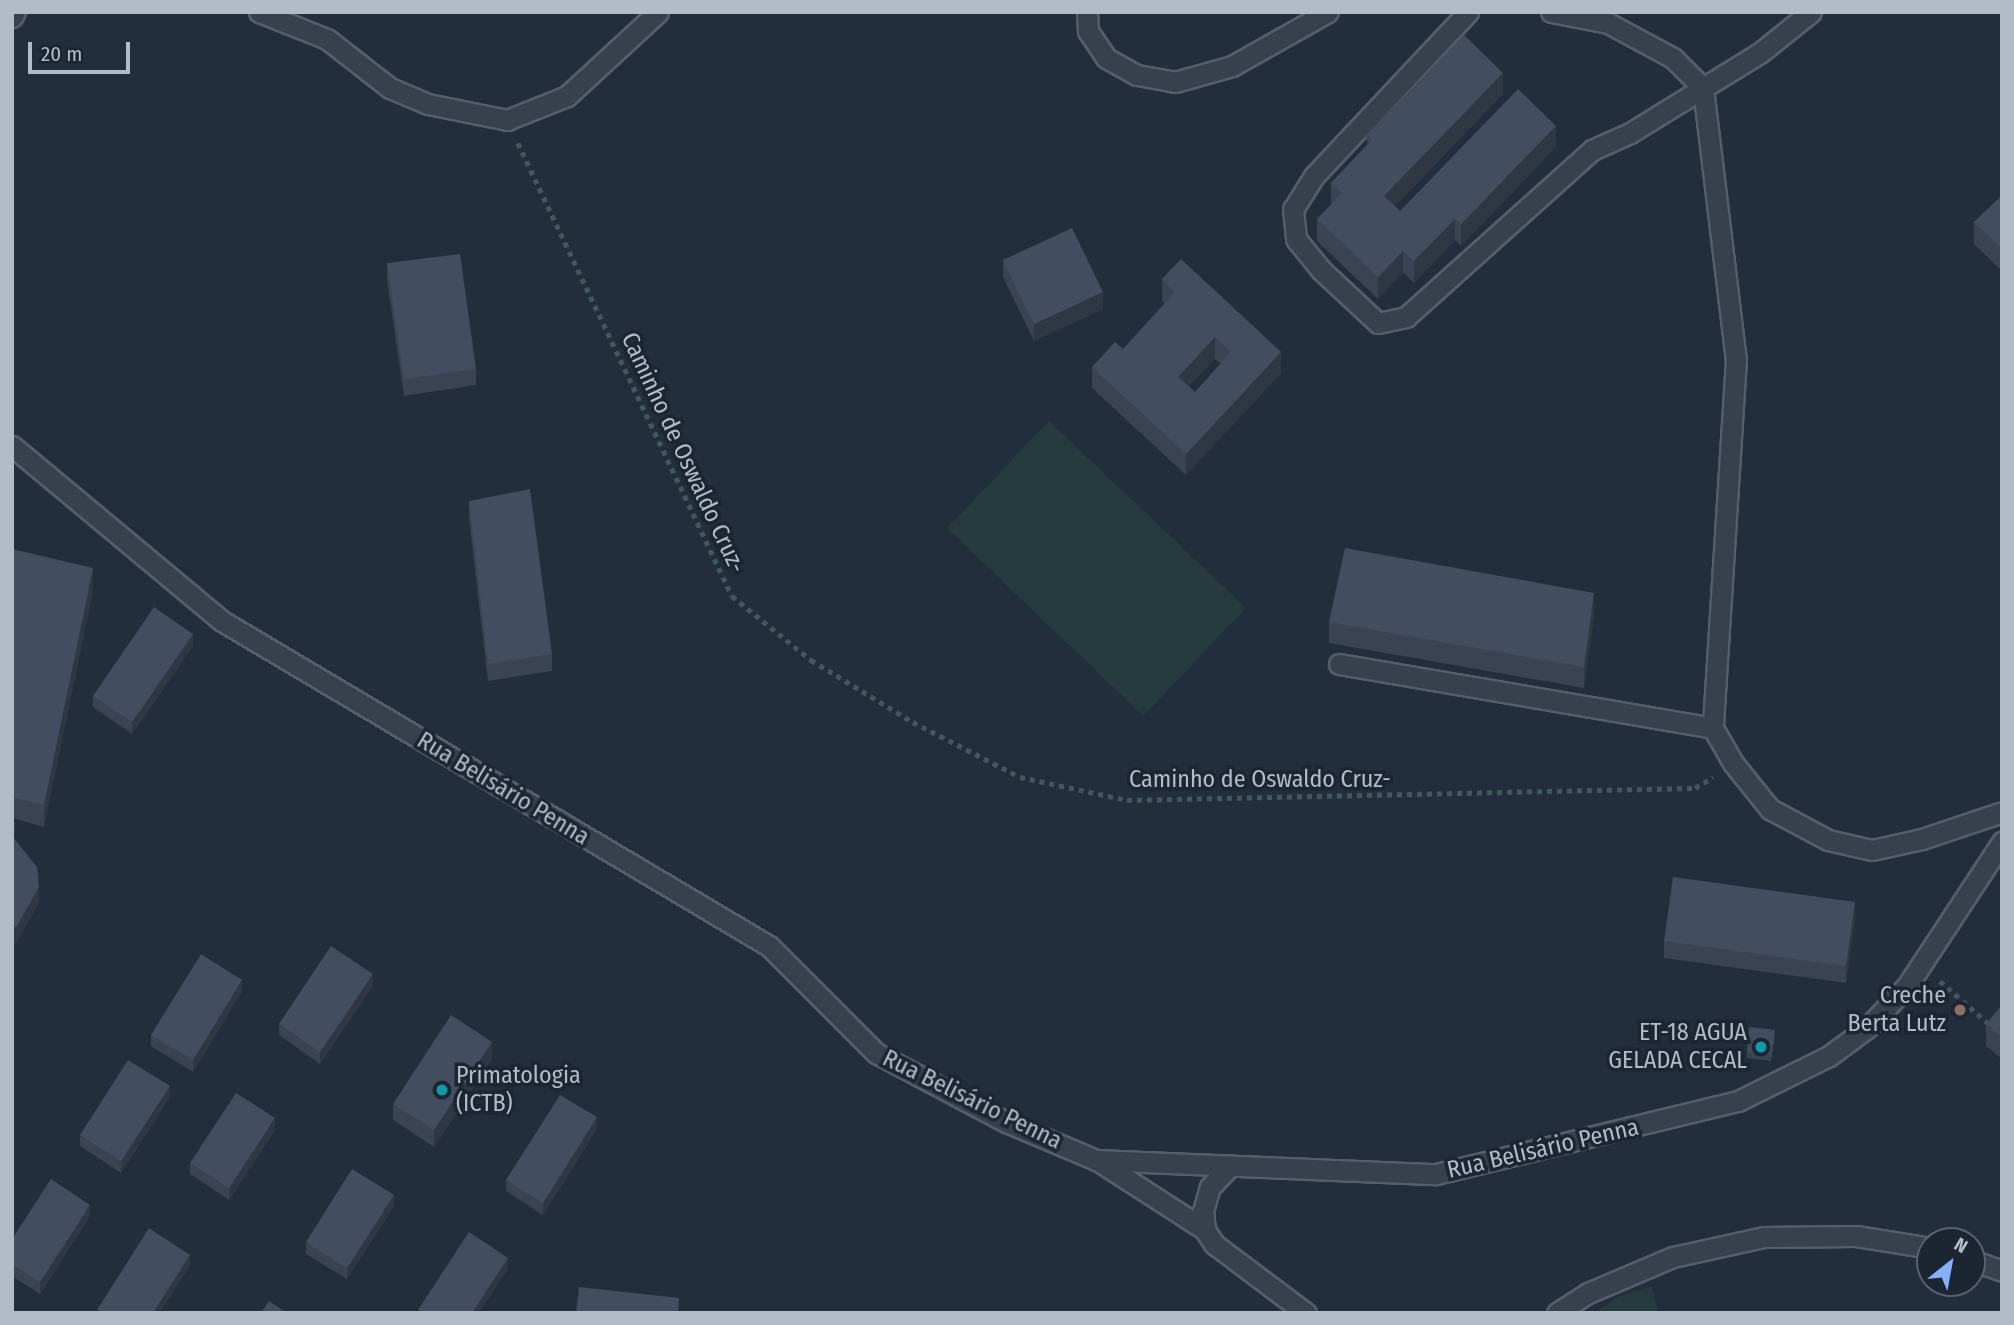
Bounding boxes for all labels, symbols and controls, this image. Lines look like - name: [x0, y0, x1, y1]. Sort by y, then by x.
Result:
- scale bar: [32, 28, 133, 72]
- text: 20 m: [41, 41, 82, 67]
- street label: Caminho de Oswaldo Cruz-: [615, 328, 751, 578]
- street label: Rua Belisário Penna: [412, 726, 594, 852]
- street label: Caminho de Oswaldo Cruz-: [1129, 766, 1391, 794]
- place label: Creche Berta Lutz: [1847, 982, 1946, 1038]
- marker: Creche Berta Lutz: [1952, 1002, 1968, 1018]
- place label: ET-18 AGUA GELADA CECAL: [1608, 1019, 1747, 1075]
- marker: ET-18 AGUA GELADA CECAL: [1753, 1039, 1769, 1055]
- street label: Rua Belisário Penna: [878, 1044, 1066, 1156]
- place label: Primatologia (ICTB): [456, 1062, 581, 1118]
- marker: Primatologia (ICTB): [434, 1082, 450, 1098]
- street label: Rua Belisário Penna: [1444, 1113, 1642, 1185]
- north arrow: [1916, 1227, 1986, 1297]
- text: N: [1950, 1232, 1972, 1258]

